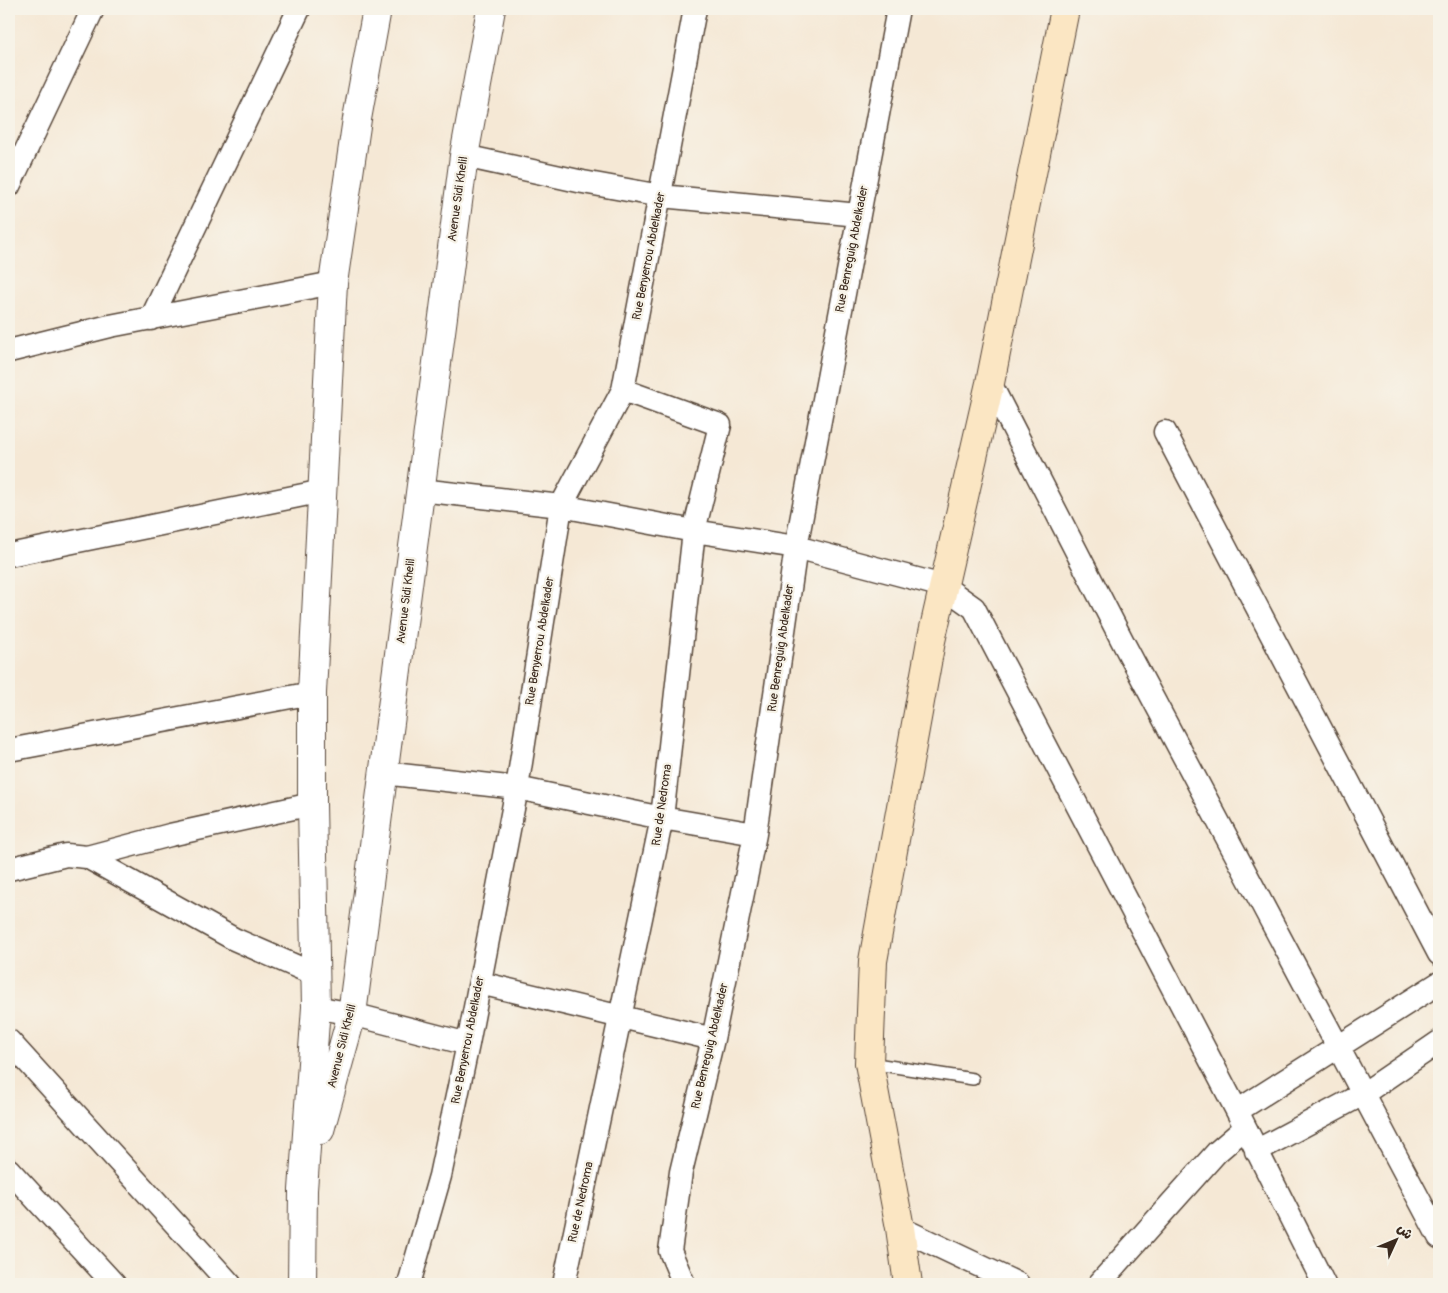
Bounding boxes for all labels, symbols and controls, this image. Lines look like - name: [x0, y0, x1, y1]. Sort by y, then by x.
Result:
- street label: Avenue Sidi Khelil: [445, 155, 471, 243]
- street label: Rue Benreguig Abdelkader: [832, 184, 872, 314]
- street label: Rue Benyerrou Abdelkader: [629, 190, 669, 321]
- street label: Avenue Sidi Khelil: [393, 557, 419, 645]
- street label: Rue Benyerrou Abdelkader: [522, 575, 558, 706]
- street label: Rue Benreguig Abdelkader: [765, 582, 797, 713]
- street label: Rue de Nedroma: [649, 763, 675, 847]
- street label: Rue Benyerrou Abdelkader: [448, 974, 488, 1105]
- street label: Rue Benreguig Abdelkader: [688, 981, 732, 1110]
- street label: Avenue Sidi Khelil: [324, 1002, 360, 1089]
- street label: Rue de Nedroma: [565, 1160, 597, 1244]
- north arrow: [1370, 1216, 1420, 1266]
- text: ش: [1394, 1220, 1416, 1243]

